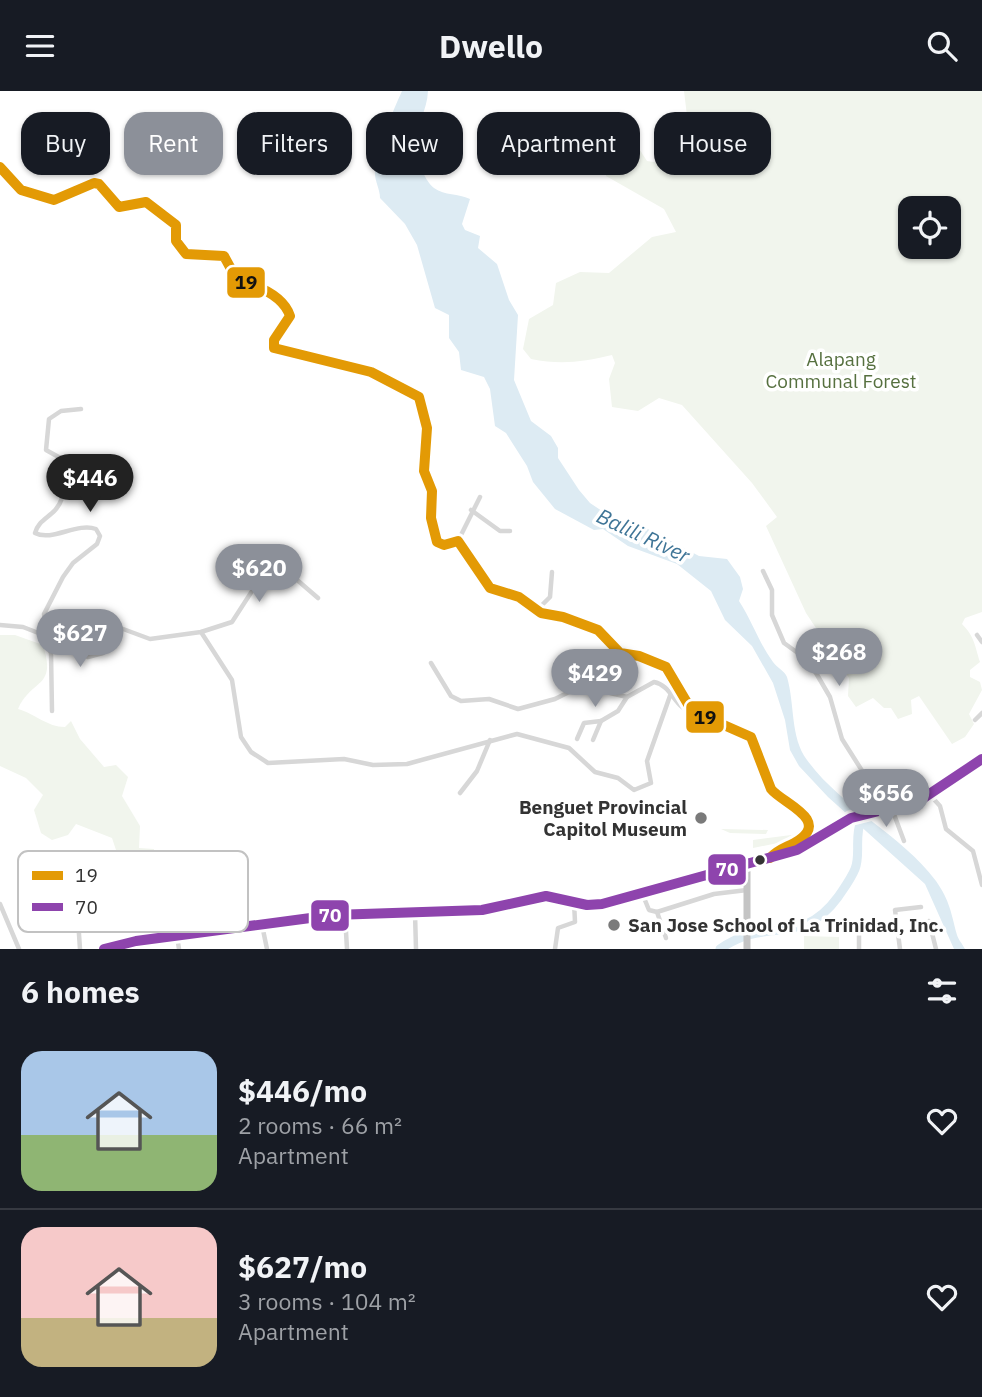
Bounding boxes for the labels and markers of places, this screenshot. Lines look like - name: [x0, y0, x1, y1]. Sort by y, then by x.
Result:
- pin: $446: [49, 455, 131, 514]
- pin: $620: [218, 545, 300, 604]
- pin: $627: [39, 609, 121, 669]
- pin: $268: [798, 629, 880, 688]
- pin: $429: [554, 649, 636, 709]
- pin: $656: [845, 769, 927, 829]
- place label: Benguet Provincial Capitol Museum: [519, 795, 687, 841]
- marker: Benguet Provincial Capitol Museum: [693, 810, 709, 826]
- unlabelled marker: [753, 853, 767, 867]
- place label: San Jose School of La Trinidad, Inc.: [628, 913, 944, 937]
- marker: San Jose School of La Trinidad, Inc.: [606, 917, 622, 933]

